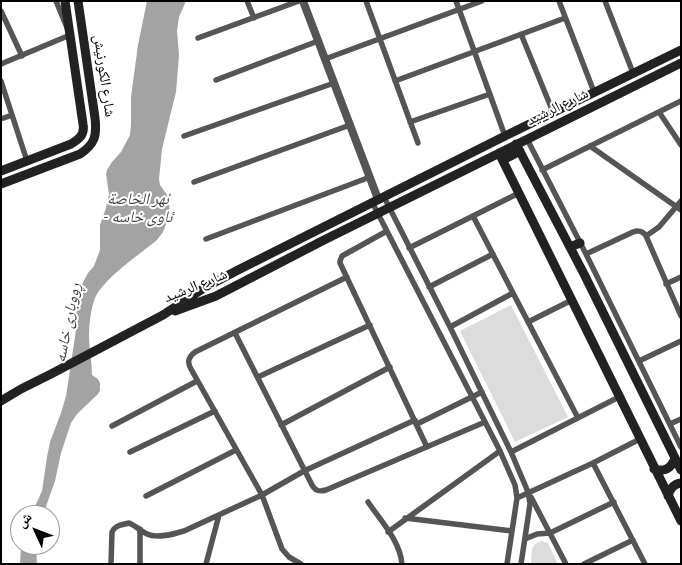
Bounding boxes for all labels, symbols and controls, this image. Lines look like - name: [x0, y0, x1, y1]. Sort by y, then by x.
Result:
- street label: شارع الكورنيش: [88, 34, 118, 118]
- street label: شارع الرشيد: [524, 85, 592, 131]
- water label: نهر الخاصة - ئاوی خاسە: [104, 190, 172, 228]
- street label: شارع الرشيد: [162, 266, 230, 308]
- water label: ڕووباری خاسە: [52, 281, 86, 365]
- north arrow: [10, 505, 60, 555]
- text: ش: [12, 508, 37, 533]

